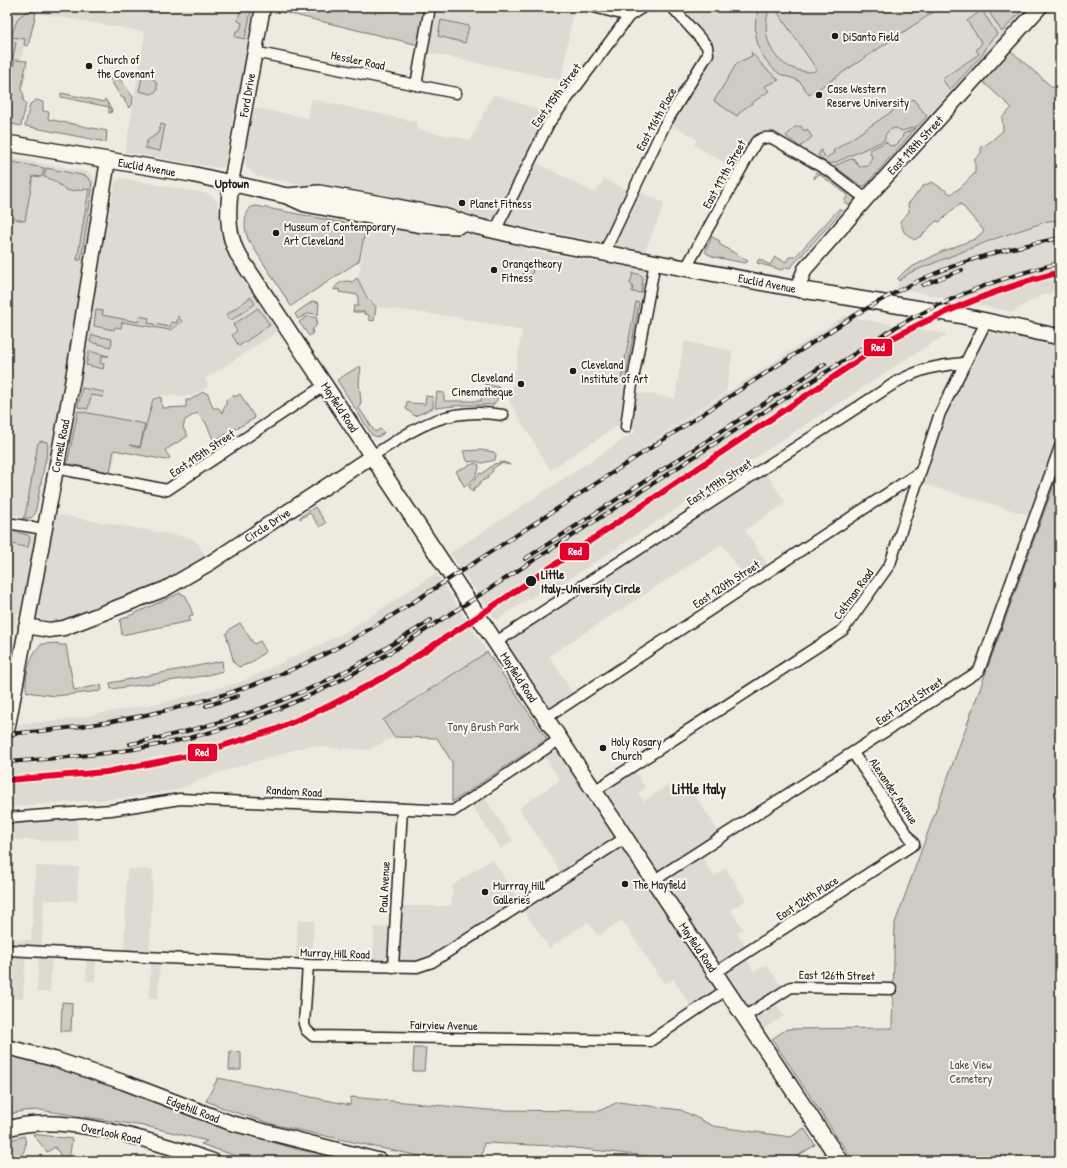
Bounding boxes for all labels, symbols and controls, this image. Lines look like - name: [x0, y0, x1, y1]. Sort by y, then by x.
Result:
- place label: DiSanto Field: [843, 28, 899, 45]
- marker: DiSanto Field: [830, 31, 840, 41]
- street label: Hessler Road: [330, 46, 387, 74]
- place label: Church of the Covenant: [97, 51, 155, 82]
- street label: East 115th Street: [527, 59, 585, 130]
- marker: Church of the Covenant: [84, 61, 94, 71]
- street label: Ford Drive: [235, 72, 259, 119]
- place label: Case Western Reserve University: [827, 80, 909, 111]
- street label: East 116th Place: [632, 84, 681, 154]
- marker: Case Western Reserve University: [814, 90, 824, 100]
- street label: East 118th Street: [883, 111, 947, 178]
- street label: East 117th Street: [698, 136, 750, 211]
- street label: Euclid Avenue: [117, 154, 178, 180]
- district label: Uptown: [215, 174, 249, 193]
- place label: Planet Fitness: [470, 195, 532, 212]
- marker: Planet Fitness: [457, 198, 467, 208]
- place label: Museum of Contemporary Art Cleveland: [284, 218, 396, 249]
- marker: Museum of Contemporary Art Cleveland: [271, 228, 281, 238]
- place label: Orangetheory Fitness: [501, 255, 562, 286]
- marker: Orangetheory Fitness: [489, 265, 499, 275]
- street label: Euclid Avenue: [737, 269, 798, 297]
- line badge: Red: [863, 338, 893, 357]
- text: Red: [871, 340, 886, 354]
- place label: Cleveland Institute of Art: [581, 356, 649, 387]
- marker: Cleveland Institute of Art: [568, 366, 578, 376]
- place label: Cleveland Cinematheque: [452, 369, 513, 400]
- street label: Mayfield Road: [317, 379, 363, 436]
- marker: Cleveland Cinematheque: [516, 379, 526, 389]
- street label: Cornell Road: [47, 418, 74, 474]
- street label: East 115th Street: [166, 424, 239, 481]
- street label: East 119th Street: [683, 454, 756, 509]
- street label: Circle Drive: [241, 504, 294, 546]
- line badge: Red: [559, 542, 590, 561]
- text: Red: [568, 544, 583, 558]
- street label: East 120th Street: [689, 556, 764, 612]
- street label: Coltman Road: [829, 565, 878, 623]
- place label: Little Italy–University Circle: [541, 566, 641, 598]
- marker: Little Italy–University Circle: [524, 574, 538, 588]
- street label: Mayfield Road: [496, 649, 542, 706]
- street label: East 123rd Street: [872, 672, 947, 729]
- park label: Tony Brush Park: [447, 718, 519, 735]
- place label: Holy Rosary Church: [611, 733, 662, 764]
- line badge: Red: [187, 743, 218, 762]
- marker: Holy Rosary Church: [598, 743, 608, 753]
- text: Red: [195, 745, 210, 759]
- street label: Alexander Avenue: [866, 754, 923, 828]
- district label: Little Italy: [672, 779, 726, 800]
- street label: Random Road: [266, 781, 323, 801]
- street label: Paul Avenue: [374, 861, 394, 913]
- street label: East 124th Place: [773, 871, 842, 924]
- place label: The Mayfield: [633, 876, 686, 893]
- place label: Murrray Hill Galleries: [493, 877, 546, 908]
- marker: The Mayfield: [620, 879, 630, 889]
- marker: Murrray Hill Galleries: [480, 887, 490, 897]
- street label: Mayfield Road: [675, 919, 721, 976]
- street label: Murray Hill Road: [300, 943, 370, 963]
- street label: East 126th Street: [799, 966, 876, 984]
- street label: Fairview Avenue: [409, 1016, 478, 1034]
- park label: Lake View Cemetery: [950, 1056, 992, 1087]
- street label: Edgehill Road: [164, 1091, 222, 1127]
- street label: Overlook Road: [79, 1118, 143, 1148]

